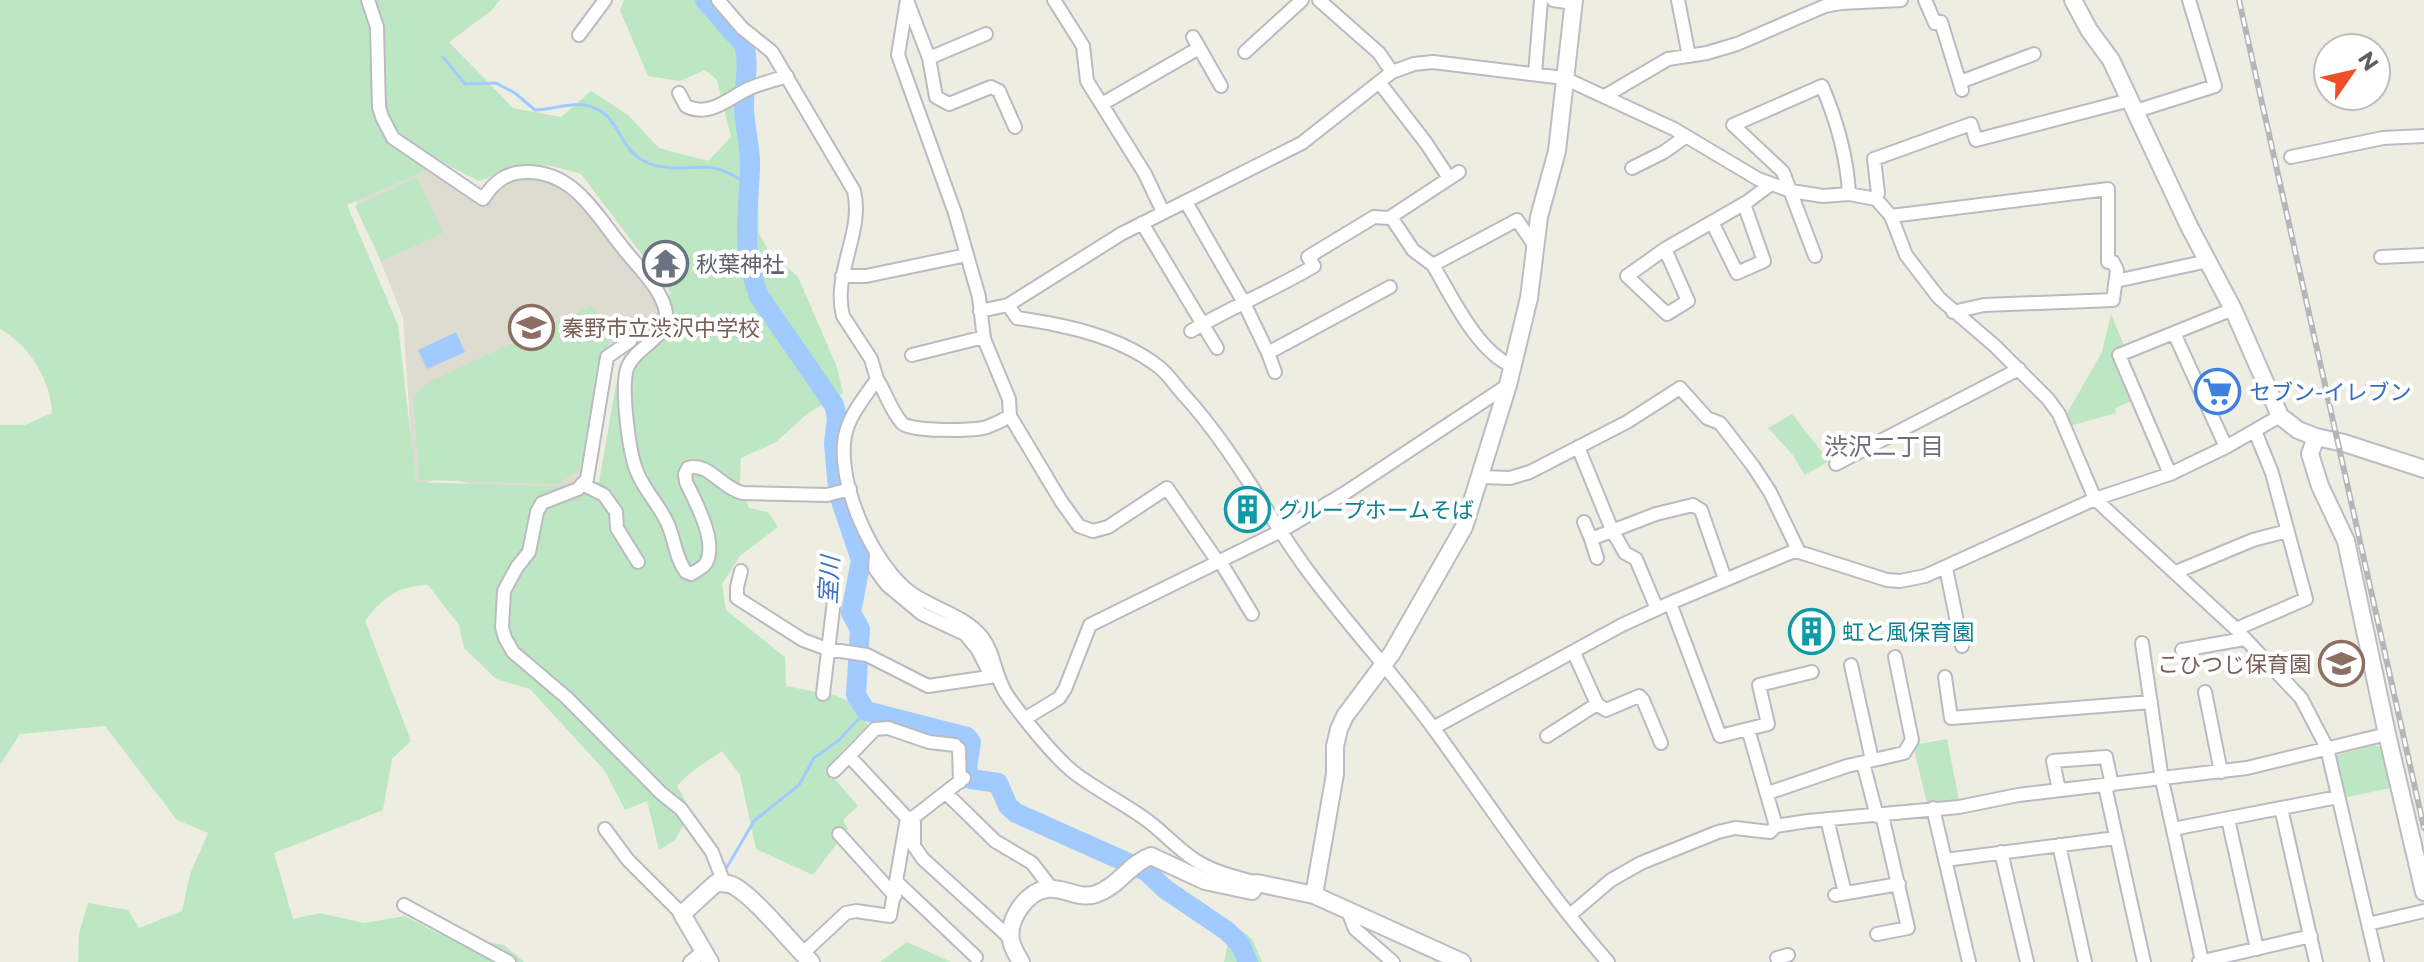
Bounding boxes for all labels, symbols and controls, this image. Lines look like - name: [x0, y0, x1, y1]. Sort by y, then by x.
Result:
- north arrow: [2312, 32, 2392, 112]
- text: N: [2352, 46, 2384, 76]
- temple icon: 秋葉神社: [641, 240, 689, 288]
- place label: 秋葉神社: [696, 251, 784, 278]
- school or university icon: 秦野市立渋沢中学校: [507, 304, 555, 352]
- place label: 秦野市立渋沢中学校: [562, 315, 760, 342]
- supermarket icon: セブン-イレブン: [2194, 368, 2242, 416]
- place label: セブン-イレブン: [2249, 379, 2411, 406]
- district label: 渋沢二丁目: [1824, 432, 1944, 461]
- building icon: グループホームそば: [1223, 486, 1271, 534]
- place label: グループホームそば: [1278, 497, 1474, 524]
- water label: 室川: [813, 552, 845, 605]
- building icon: 虹と風保育園: [1787, 608, 1835, 656]
- place label: 虹と風保育園: [1842, 619, 1974, 646]
- school or university icon: こひつじ保育園: [2318, 640, 2366, 688]
- place label: こひつじ保育園: [2157, 651, 2311, 678]

